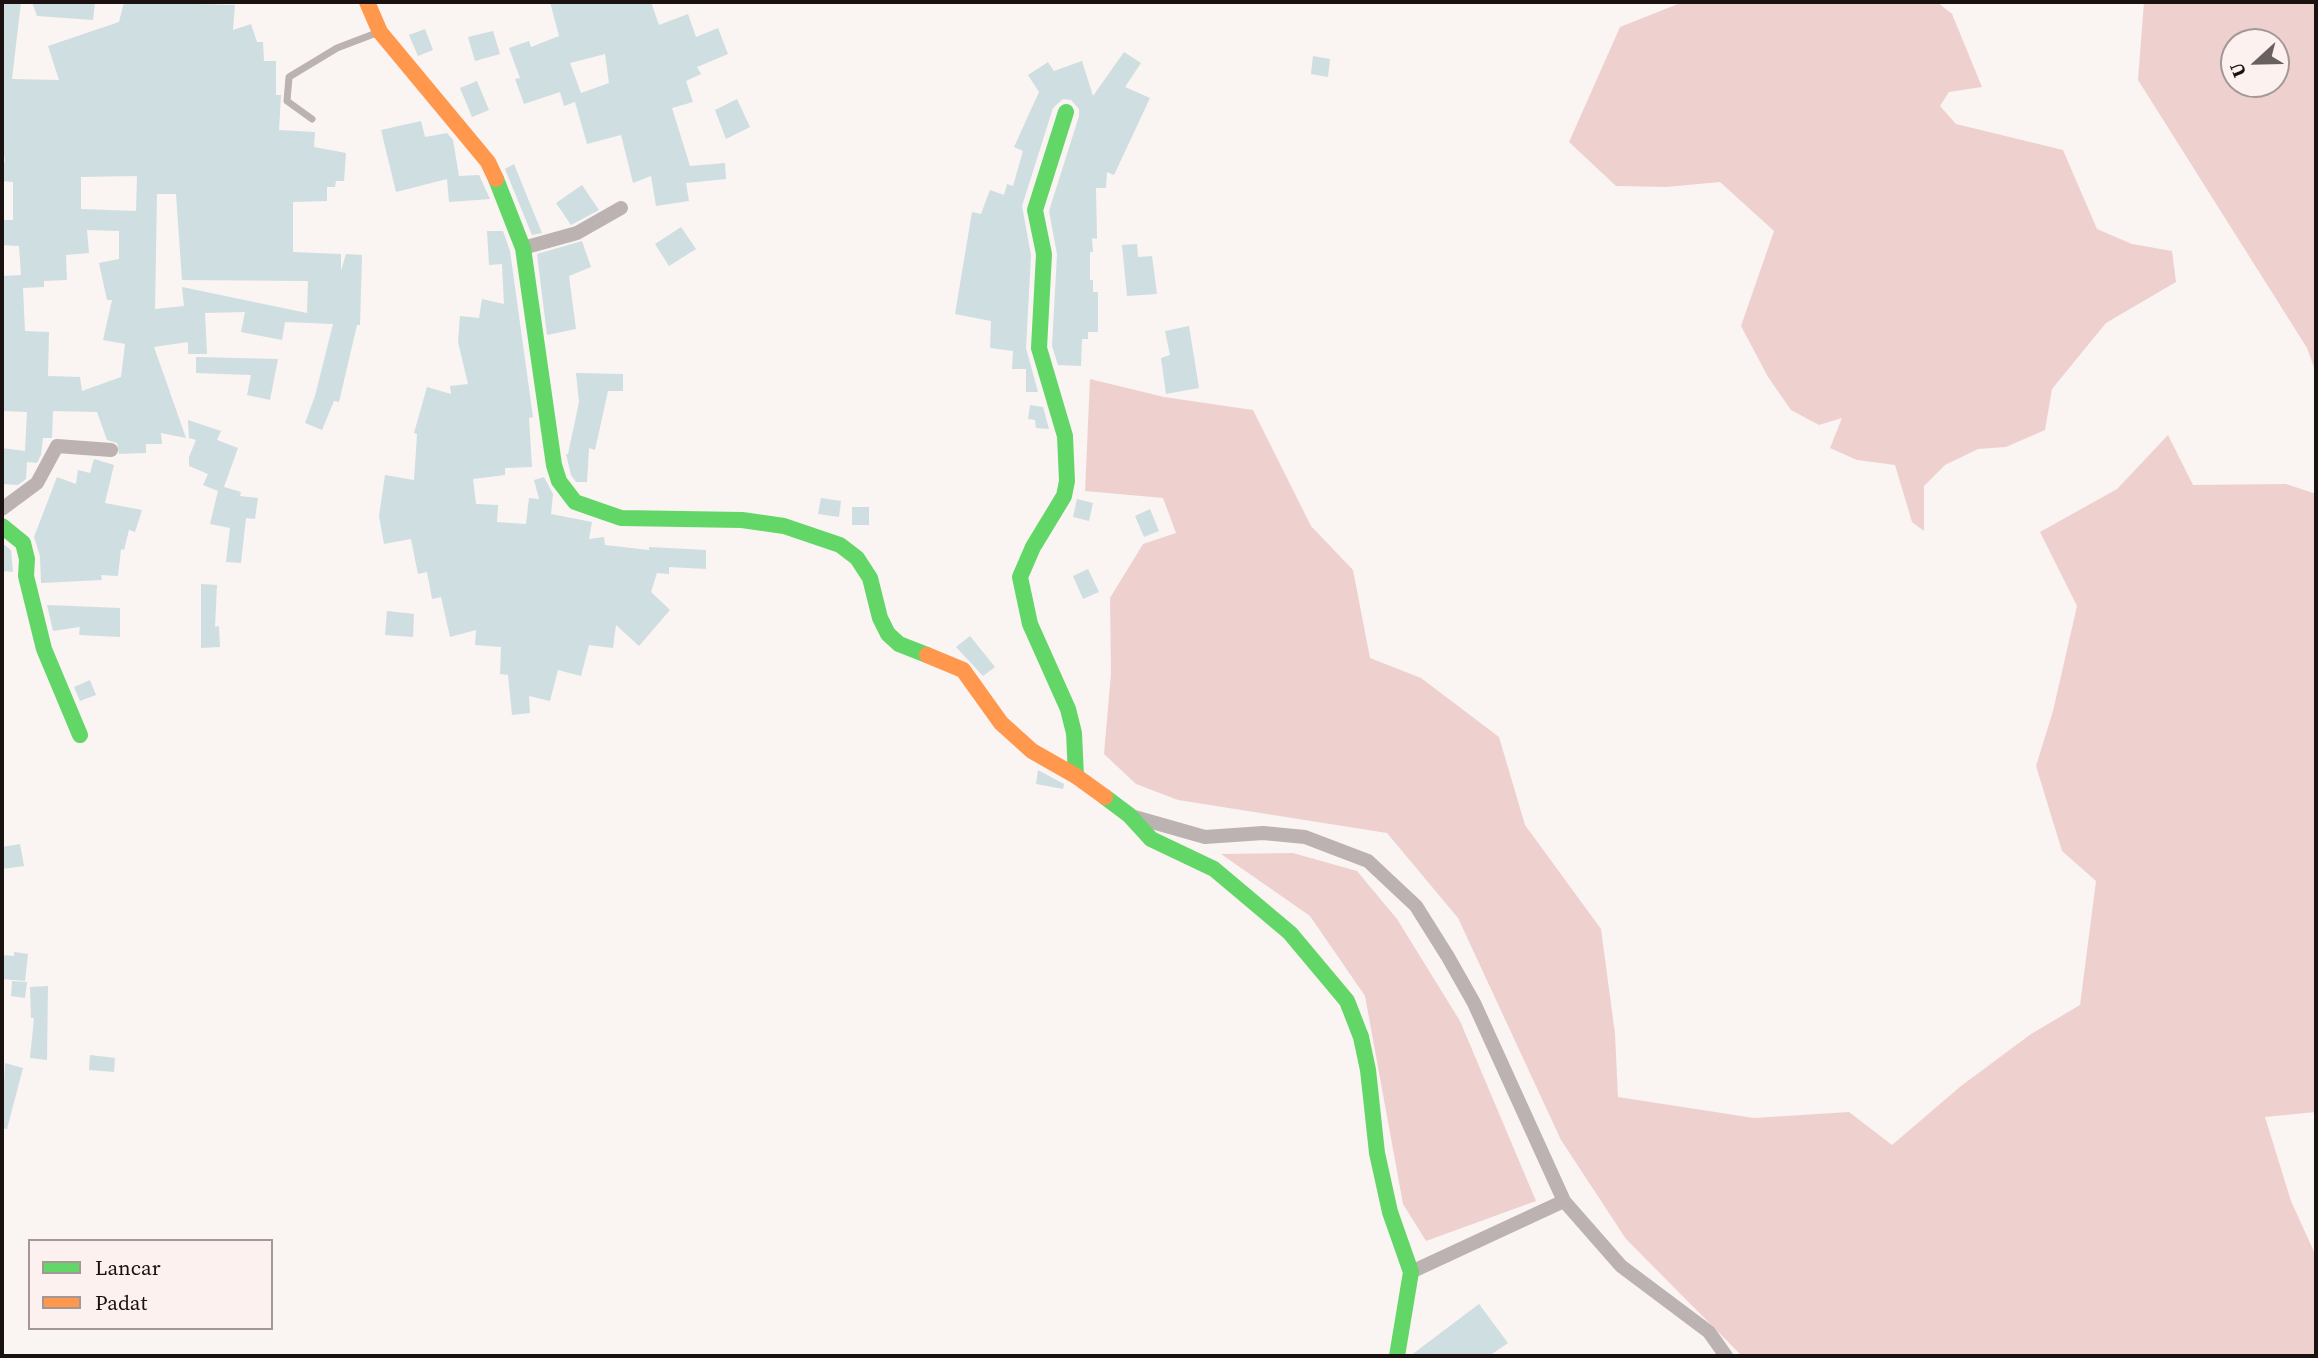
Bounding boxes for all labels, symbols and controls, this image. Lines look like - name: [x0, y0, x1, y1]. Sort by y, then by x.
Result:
- north arrow: [2220, 28, 2290, 98]
- text: U: [2223, 59, 2252, 81]
- legend: [28, 1239, 273, 1330]
- text: Lancar: [95, 1253, 161, 1282]
- text: Padat: [95, 1288, 147, 1317]

